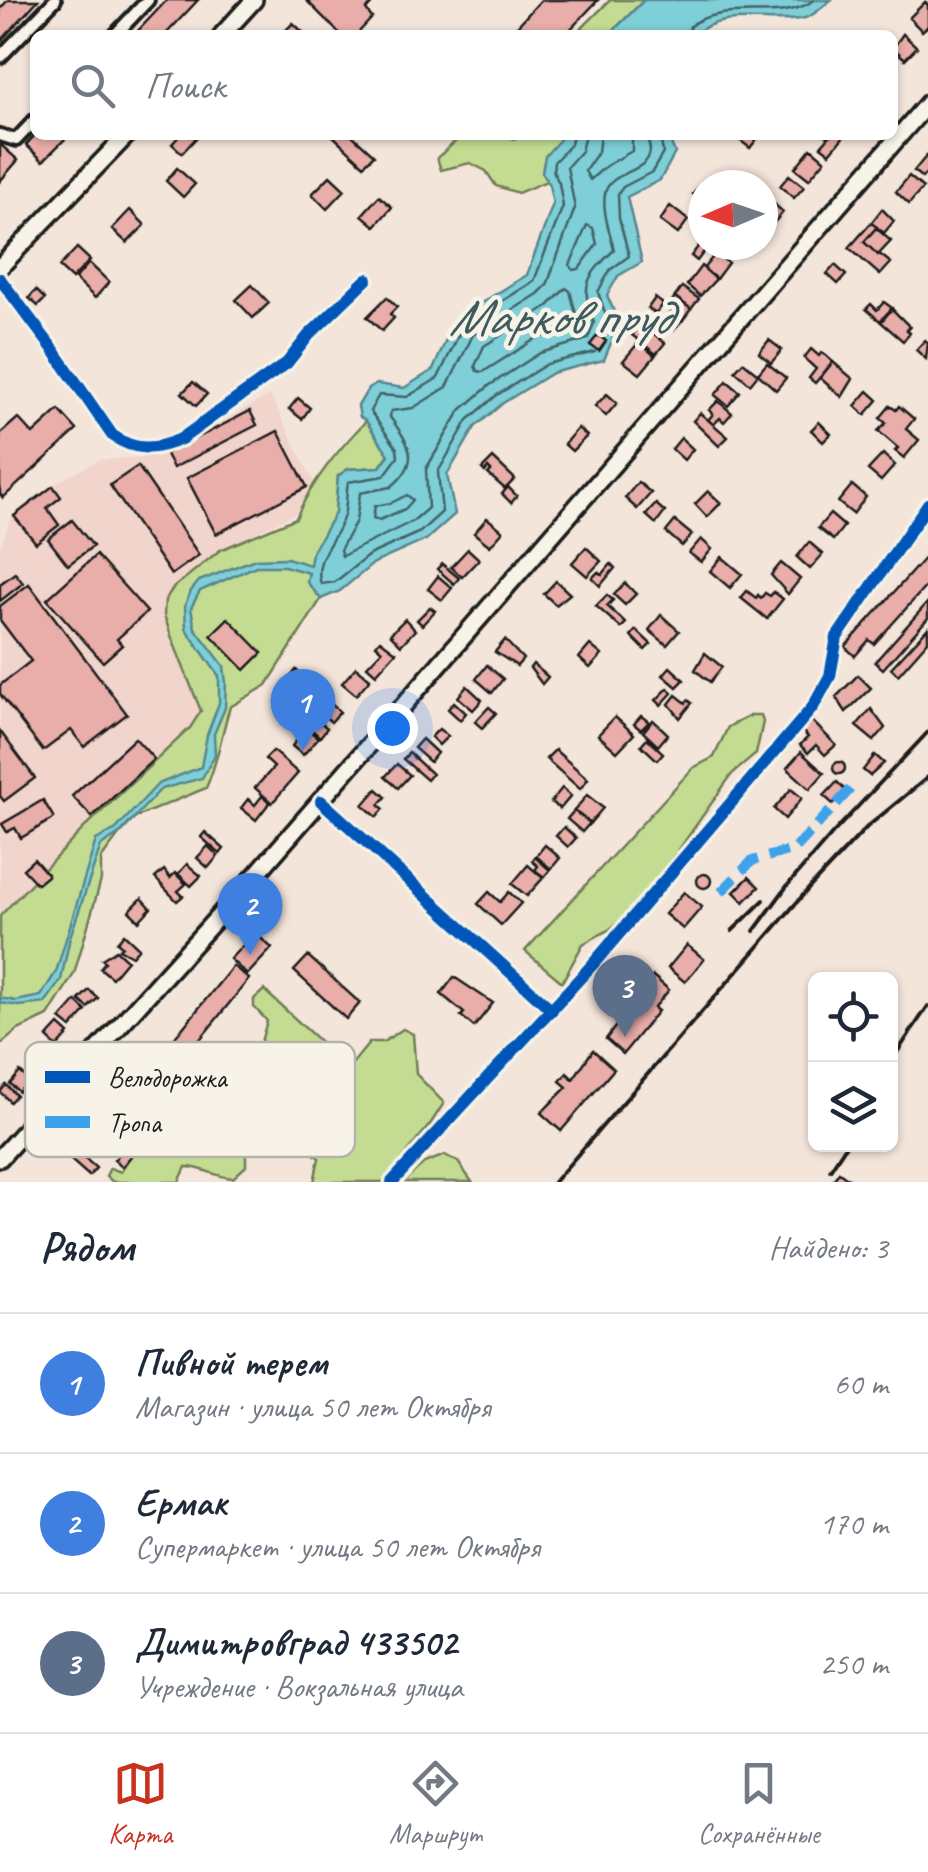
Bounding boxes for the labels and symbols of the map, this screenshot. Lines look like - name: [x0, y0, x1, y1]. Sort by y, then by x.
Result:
- north arrow: [688, 170, 778, 260]
- water label: Марков пруд: [449, 284, 680, 350]
- pin: 1: [270, 668, 336, 751]
- your location: [367, 703, 418, 754]
- pin: 2: [218, 872, 282, 955]
- pin: 3: [592, 954, 658, 1037]
- legend: [25, 1042, 355, 1157]
- text: Велодорожка: [108, 1060, 228, 1095]
- text: Тропа: [108, 1105, 163, 1140]

